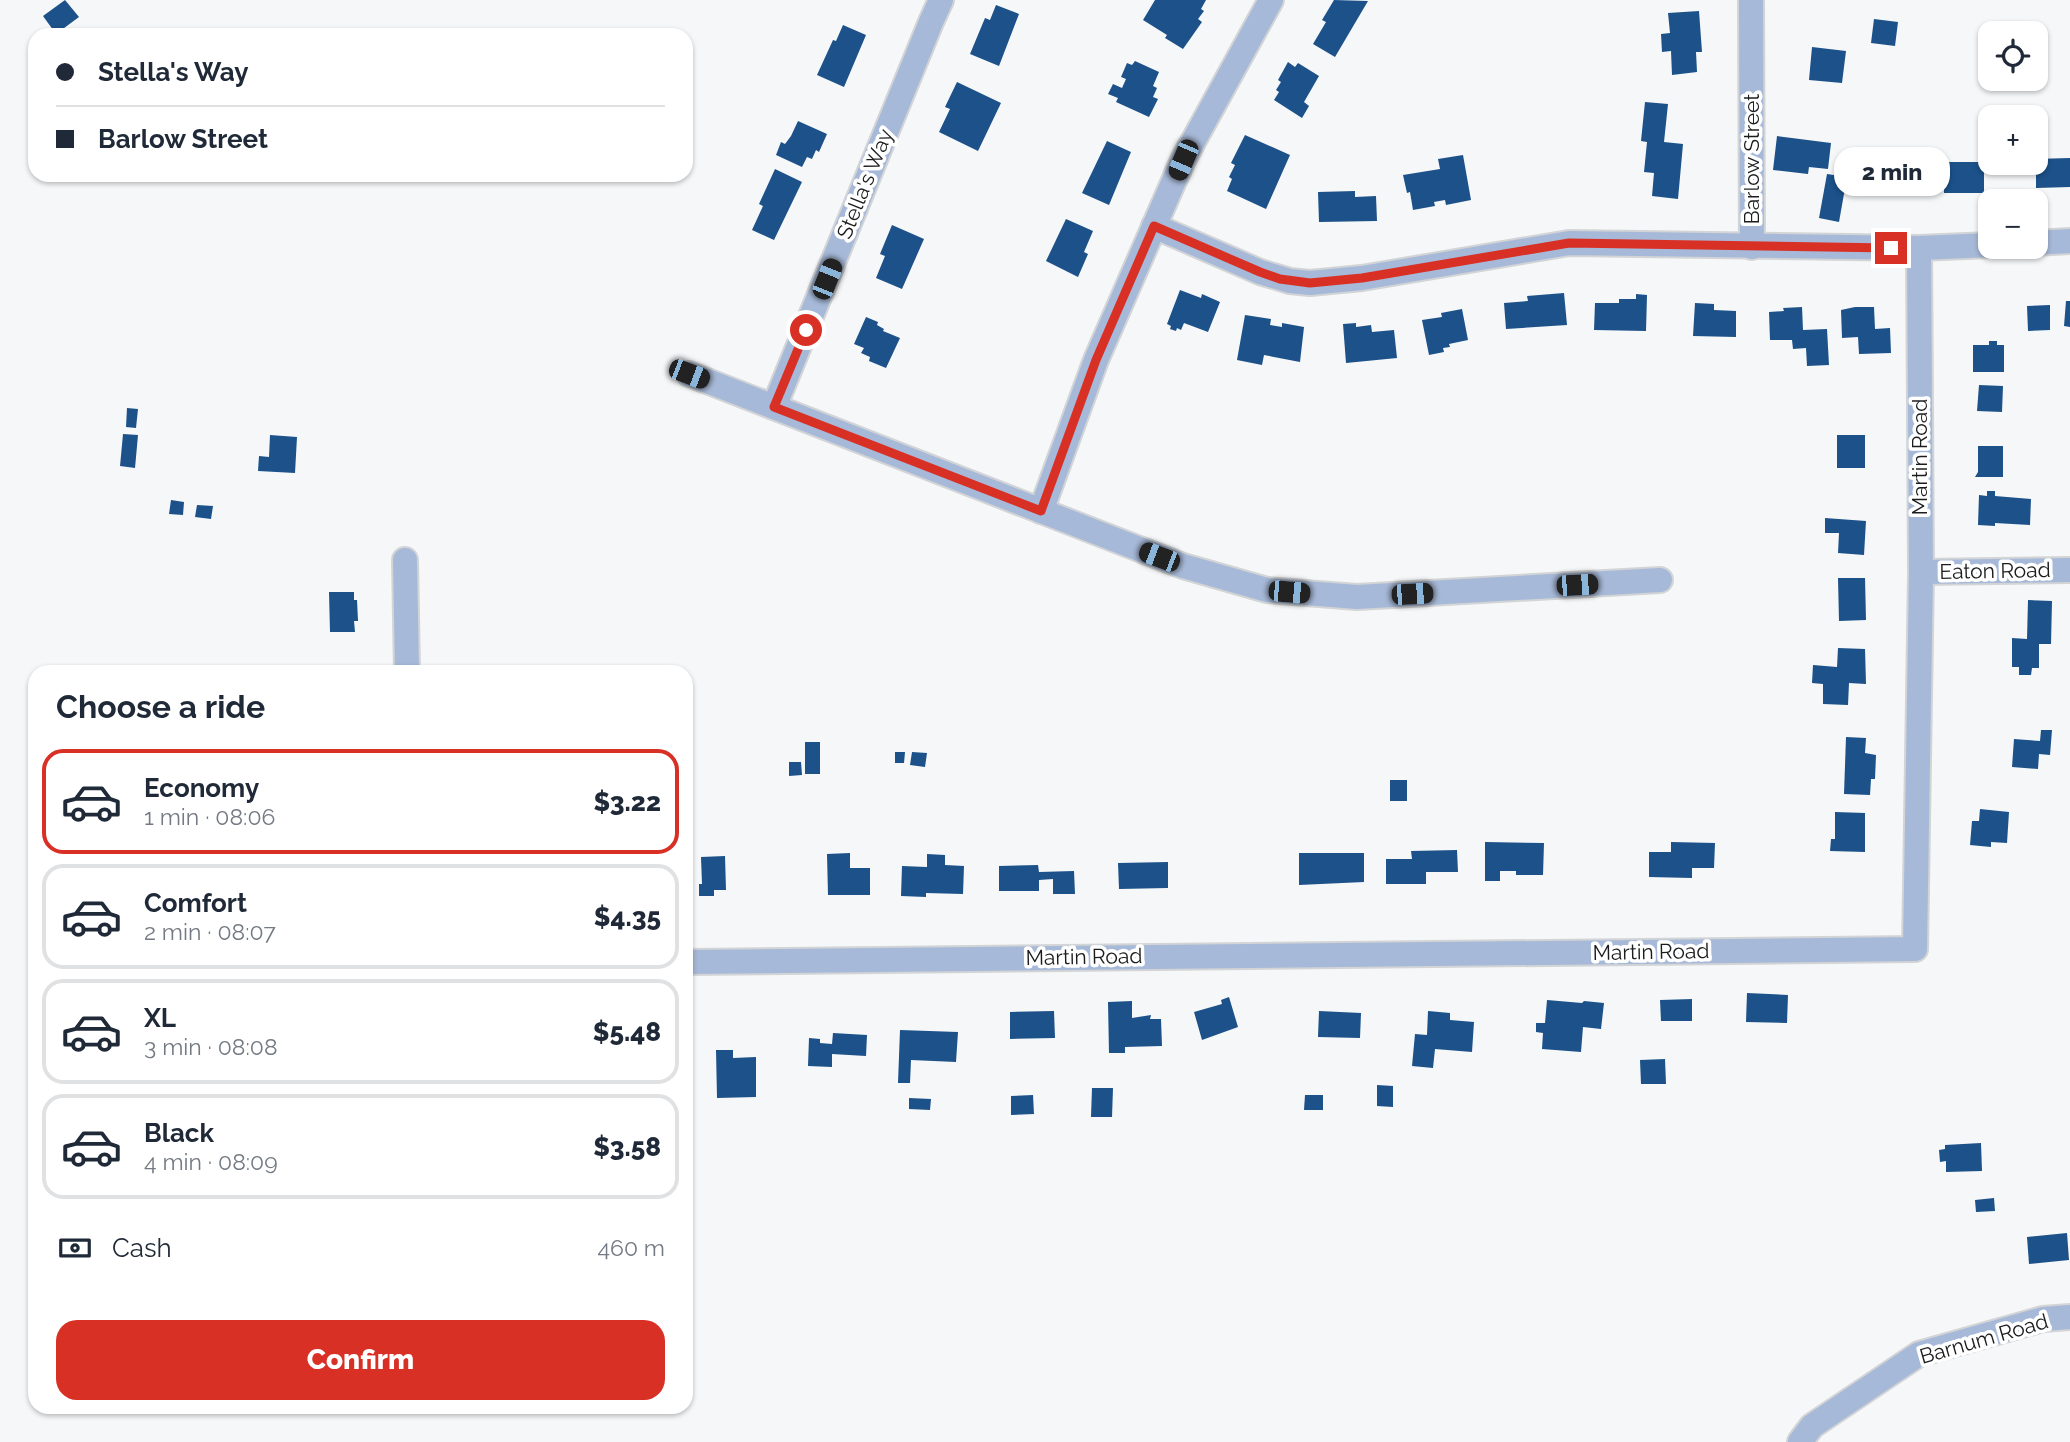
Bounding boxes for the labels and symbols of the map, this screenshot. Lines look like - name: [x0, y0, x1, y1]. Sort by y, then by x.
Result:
- street label: Barlow Street: [1739, 94, 1764, 224]
- street label: Stella's Way: [831, 125, 898, 242]
- car: [1166, 137, 1201, 183]
- callout: 2 min: [1833, 146, 1949, 196]
- route end: [1875, 232, 1907, 264]
- car: [810, 256, 845, 302]
- route start: [790, 314, 822, 346]
- car: [666, 357, 713, 391]
- street label: Martin Road: [1907, 399, 1932, 515]
- car: [1136, 540, 1183, 574]
- street label: Eaton Road: [1939, 557, 2051, 584]
- car: [1556, 573, 1599, 597]
- car: [1268, 580, 1311, 604]
- car: [1391, 582, 1434, 606]
- street label: Martin Road: [1592, 938, 1710, 965]
- street label: Martin Road: [1025, 943, 1143, 970]
- street label: Barnum Road: [1917, 1308, 2051, 1369]

